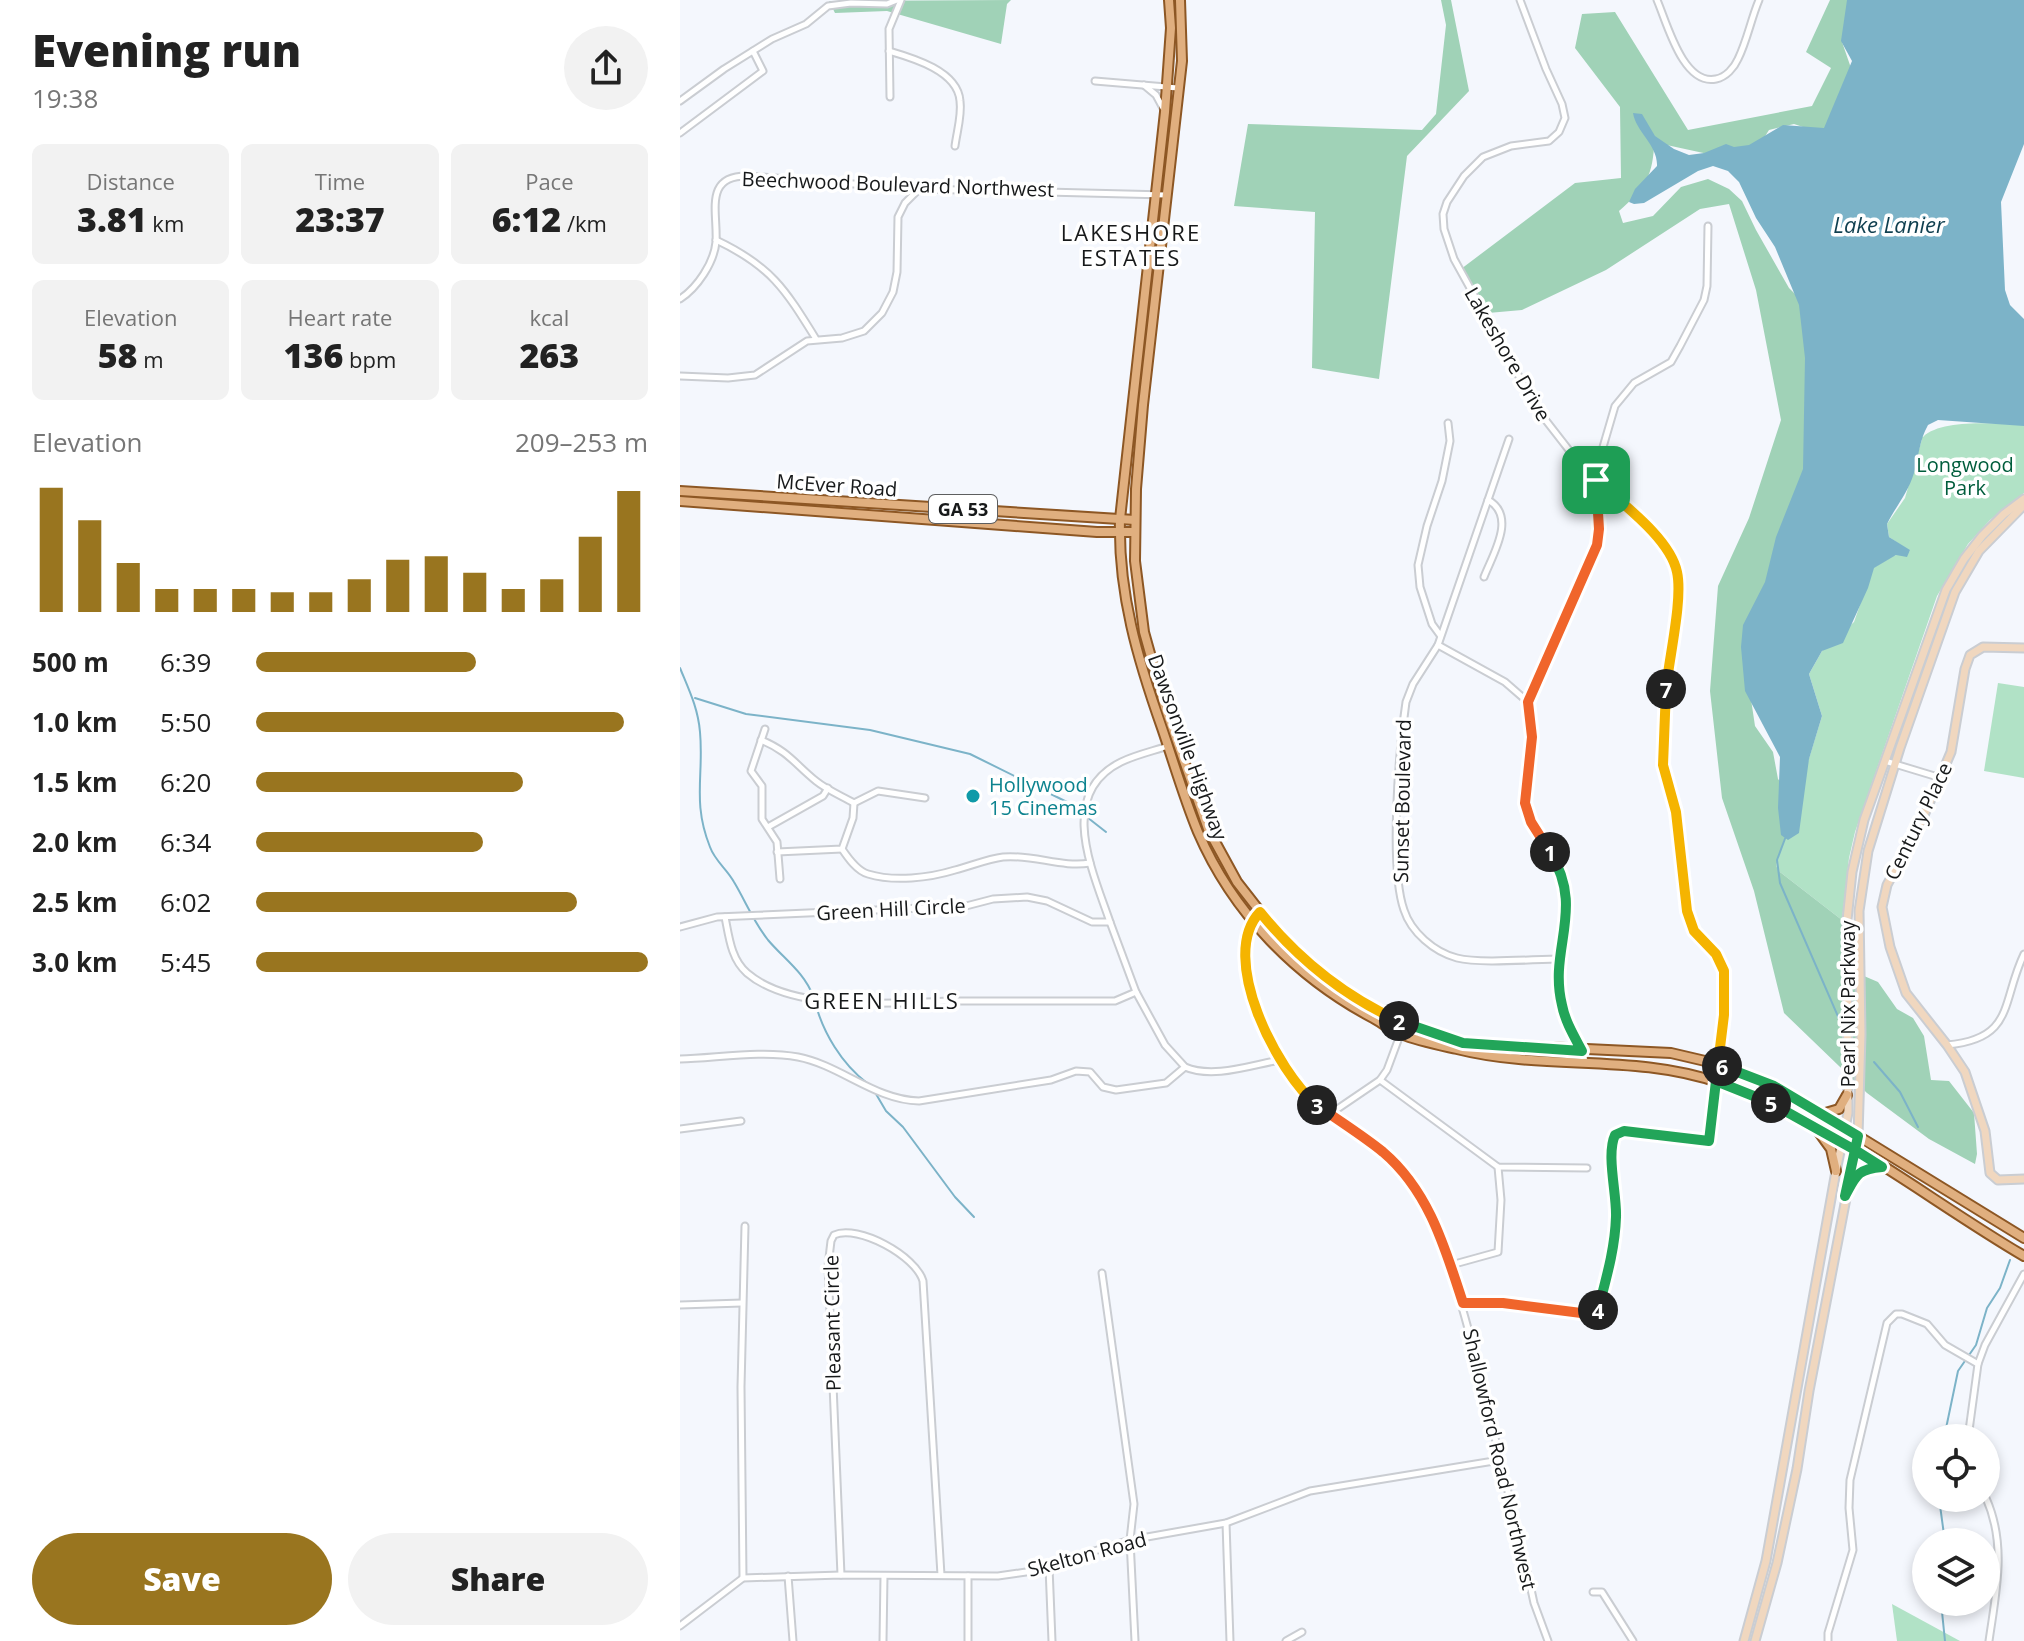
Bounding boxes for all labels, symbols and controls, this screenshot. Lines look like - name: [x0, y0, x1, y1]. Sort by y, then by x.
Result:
- text: Evening run: [32, 20, 301, 80]
- button: share: [564, 26, 648, 110]
- text: 19:38: [32, 80, 98, 116]
- street label: Beechwood Boulevard Northwest: [741, 165, 1055, 203]
- text: Distance: [86, 166, 175, 196]
- text: Time: [315, 166, 365, 196]
- text: Pace: [525, 166, 574, 196]
- text: 3.81: [77, 196, 147, 242]
- text: 23:37: [295, 196, 385, 242]
- text: 6:12: [492, 196, 561, 242]
- text: km: [147, 208, 184, 238]
- text: /km: [561, 208, 607, 238]
- water label: Lake Lanier: [1833, 209, 1946, 239]
- district label: LAKESHORE ESTATES: [1061, 217, 1201, 272]
- street label: Lakeshore Drive: [1459, 282, 1557, 426]
- text: Elevation: [84, 302, 177, 332]
- text: Heart rate: [288, 302, 392, 332]
- text: kcal: [529, 302, 569, 332]
- text: 58: [98, 332, 138, 378]
- text: 136: [284, 332, 343, 378]
- text: 263: [519, 332, 579, 378]
- text: m: [138, 344, 164, 374]
- text: bpm: [343, 344, 396, 374]
- text: Elevation: [32, 424, 142, 460]
- text: 209–253 m: [515, 424, 648, 460]
- pin: [1562, 446, 1630, 514]
- park label: Longwood Park: [1916, 451, 2014, 501]
- icon: arrive: [1574, 458, 1618, 502]
- street label: McEver Road: [776, 467, 898, 503]
- road number: GA 53: [929, 495, 997, 523]
- text: 500 m: [32, 644, 109, 680]
- text: 6:39: [160, 644, 211, 680]
- street label: Dawsonville Highway: [1142, 650, 1235, 845]
- pin: 7: [1646, 669, 1686, 709]
- text: 7: [1660, 674, 1672, 704]
- text: 1.0 km: [32, 704, 118, 740]
- text: 5:50: [160, 704, 211, 740]
- street label: Sunset Boulevard: [1387, 719, 1417, 883]
- street label: Century Place: [1878, 758, 1958, 884]
- text: 1.5 km: [32, 764, 118, 800]
- text: 6:20: [160, 764, 211, 800]
- place label: Hollywood 15 Cinemas: [989, 771, 1097, 821]
- marker: Hollywood 15 Cinemas: [964, 787, 982, 805]
- text: 2.0 km: [32, 824, 118, 860]
- text: 6:34: [160, 824, 211, 860]
- pin: 1: [1530, 832, 1570, 872]
- text: 1: [1544, 837, 1556, 867]
- text: 2.5 km: [32, 884, 118, 920]
- text: 6:02: [160, 884, 211, 920]
- street label: Green Hill Circle: [816, 892, 966, 926]
- street label: Pearl Nix Parkway: [1834, 920, 1861, 1088]
- text: 3.0 km: [32, 944, 118, 980]
- text: 5:45: [160, 944, 211, 980]
- district label: GREEN HILLS: [804, 985, 960, 1015]
- pin: 2: [1379, 1001, 1419, 1041]
- text: 2: [1393, 1006, 1405, 1036]
- pin: 6: [1702, 1046, 1742, 1086]
- text: 6: [1716, 1051, 1728, 1081]
- pin: 5: [1751, 1083, 1791, 1123]
- pin: 3: [1297, 1085, 1337, 1125]
- text: 5: [1765, 1088, 1777, 1118]
- text: 3: [1311, 1090, 1323, 1120]
- street label: Pleasant Circle: [817, 1255, 847, 1391]
- pin: 4: [1578, 1290, 1618, 1330]
- text: 4: [1592, 1295, 1604, 1325]
- street label: Shallowford Road Northwest: [1457, 1326, 1543, 1592]
- map controls: [1912, 1424, 2000, 1616]
- button: locate: [1912, 1424, 2000, 1512]
- street label: Skelton Road: [1025, 1525, 1149, 1583]
- button: layers: [1912, 1528, 2000, 1616]
- button: Save: [32, 1533, 332, 1625]
- button: Share: [348, 1533, 648, 1625]

